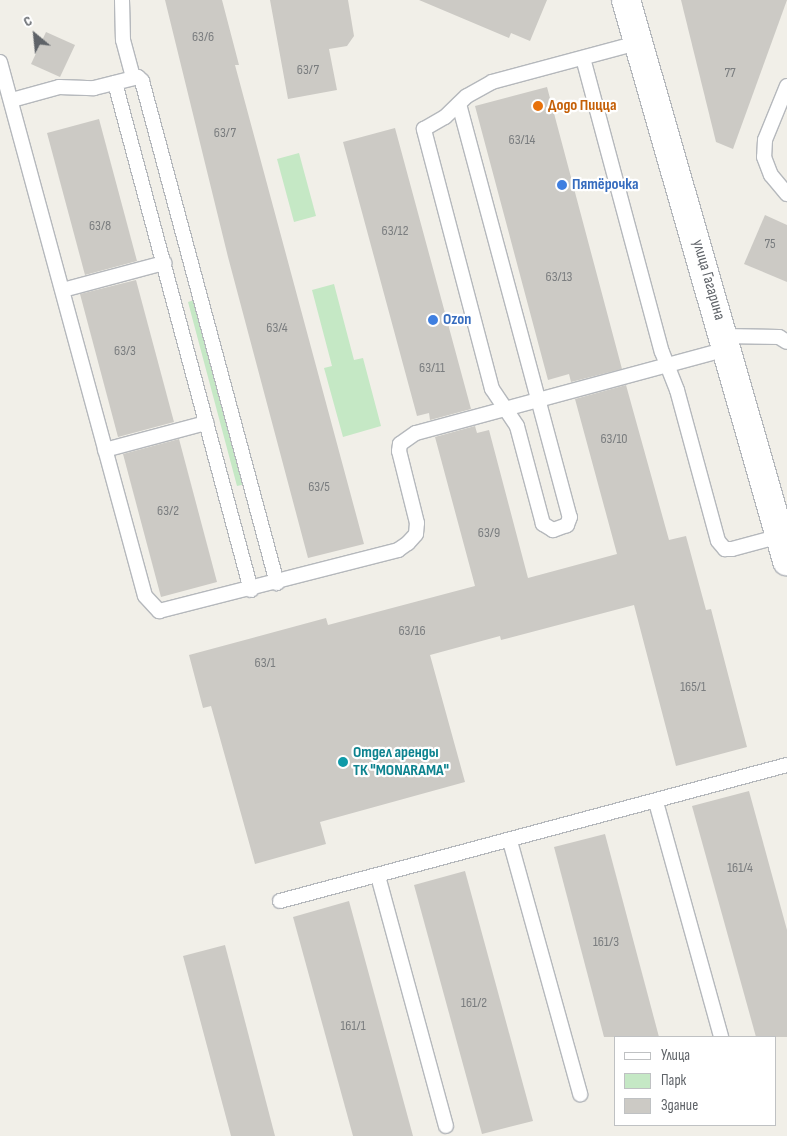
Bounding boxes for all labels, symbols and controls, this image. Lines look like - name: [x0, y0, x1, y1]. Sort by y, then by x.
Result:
- north arrow: [10, 10, 60, 60]
- text: С: [21, 12, 35, 31]
- house number: 63/6: [192, 29, 214, 45]
- house number: 63/7: [297, 62, 319, 78]
- house number: 77: [724, 65, 736, 81]
- place label: Додо Пицца: [548, 96, 617, 116]
- marker: Додо Пицца: [532, 100, 544, 112]
- house number: 63/7: [214, 125, 236, 141]
- house number: 63/14: [509, 132, 535, 148]
- place label: Пятёрочка: [572, 175, 639, 195]
- marker: Пятёрочка: [556, 179, 568, 191]
- house number: 63/8: [89, 218, 111, 234]
- house number: 63/12: [382, 223, 408, 239]
- house number: 75: [764, 236, 776, 252]
- street label: улица Гагарина: [687, 238, 729, 322]
- house number: 63/13: [546, 269, 572, 285]
- place label: Ozon: [443, 310, 471, 330]
- marker: Ozon: [427, 314, 439, 326]
- house number: 63/4: [266, 320, 288, 336]
- house number: 63/3: [114, 343, 136, 359]
- house number: 63/11: [419, 360, 445, 376]
- house number: 63/10: [600, 431, 628, 447]
- house number: 63/5: [308, 479, 330, 495]
- house number: 63/2: [157, 503, 179, 519]
- house number: 63/9: [478, 525, 500, 541]
- house number: 63/16: [398, 623, 426, 639]
- house number: 63/1: [255, 655, 275, 671]
- house number: 165/1: [680, 679, 706, 695]
- place label: Отдел аренды ТК "MONARAMA": [353, 743, 449, 781]
- marker: Отдел аренды ТК "MONARAMA": [337, 756, 349, 768]
- house number: 161/4: [727, 860, 753, 876]
- house number: 161/3: [593, 934, 619, 950]
- house number: 161/2: [461, 995, 487, 1011]
- house number: 161/1: [340, 1018, 366, 1034]
- legend: [614, 1036, 777, 1126]
- text: Улица: [661, 1046, 690, 1065]
- text: Парк: [661, 1071, 686, 1090]
- text: Здание: [661, 1096, 698, 1115]

